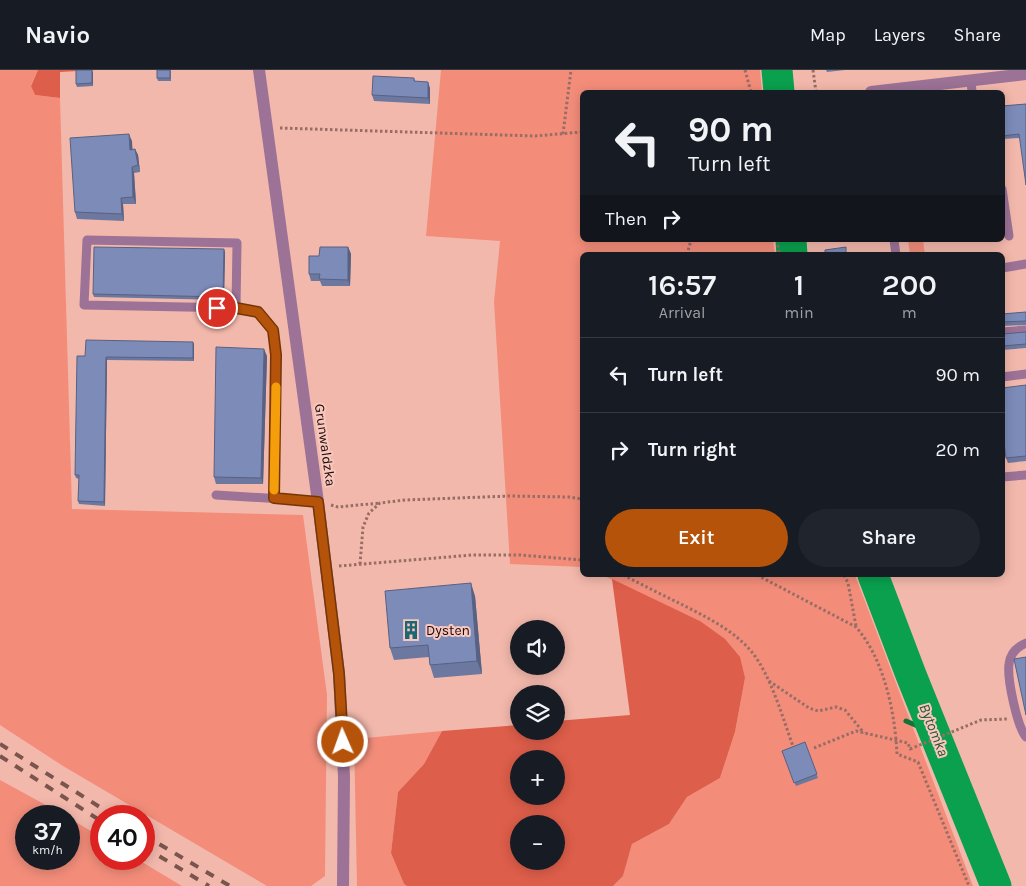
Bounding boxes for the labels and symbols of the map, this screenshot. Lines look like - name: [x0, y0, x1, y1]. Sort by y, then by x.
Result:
- pin: [196, 287, 238, 329]
- street label: Grunwaldzka: [311, 403, 339, 487]
- building icon: Dysten: [400, 619, 422, 641]
- place label: Dysten: [426, 622, 470, 639]
- water label: Bytomka: [915, 701, 953, 759]
- position arrow: [316, 715, 368, 767]
- speed limit sign: 40: [90, 805, 155, 870]

